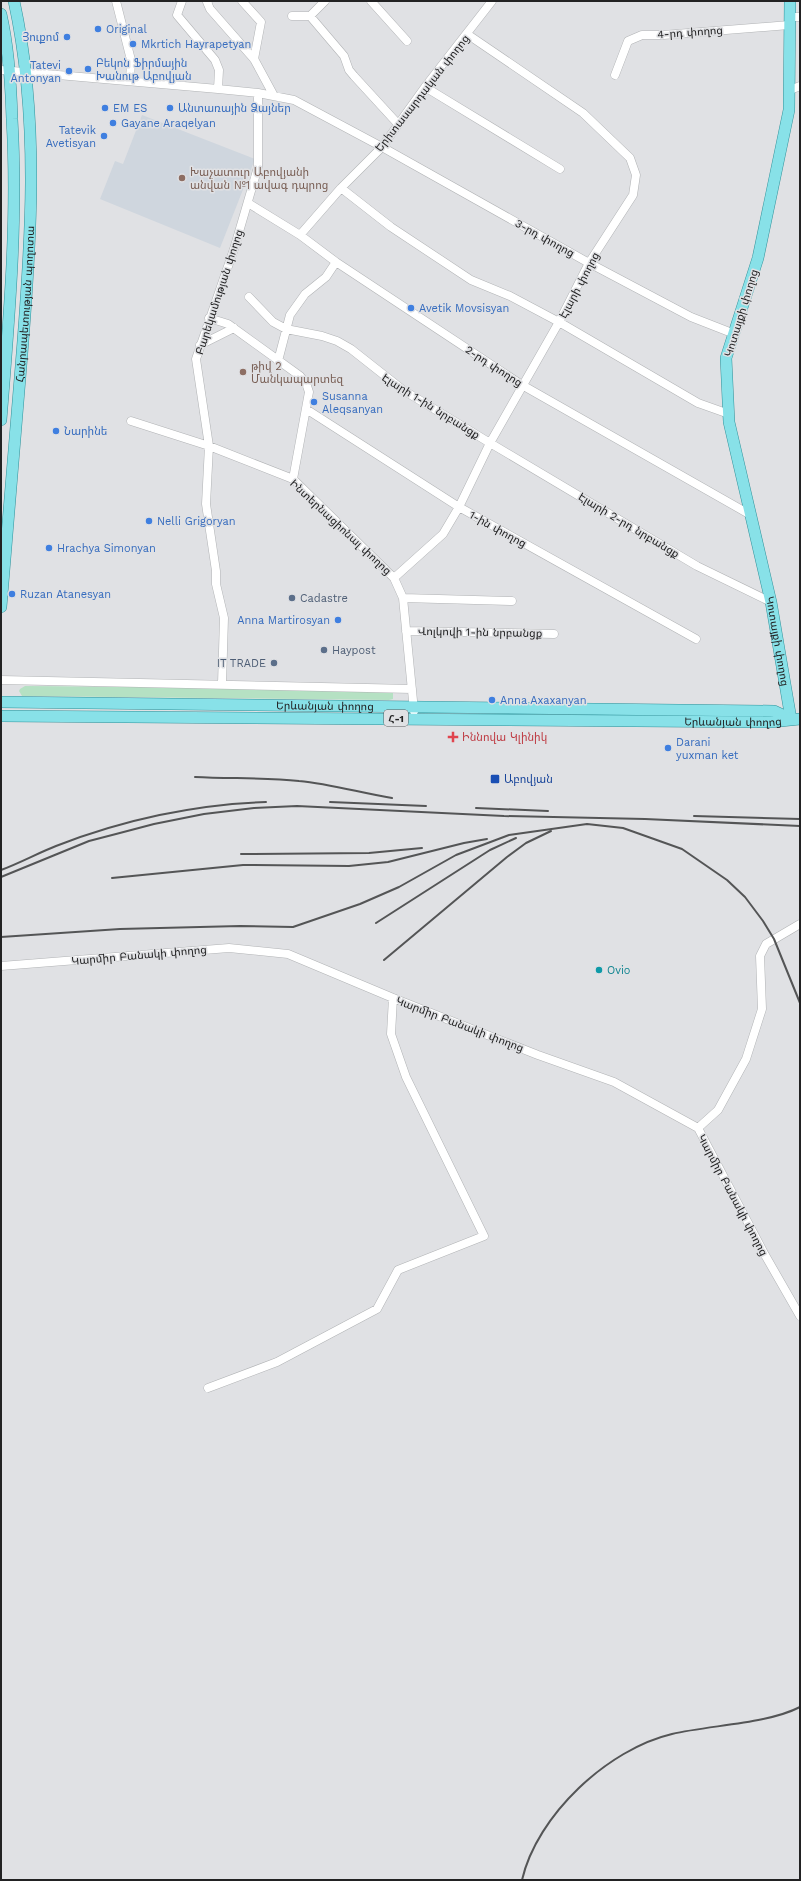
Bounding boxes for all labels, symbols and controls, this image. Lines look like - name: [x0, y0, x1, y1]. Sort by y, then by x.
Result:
- place label: Original: [106, 23, 147, 36]
- marker: Original: [93, 24, 103, 34]
- street label: 4-րդ փողոց: [657, 24, 723, 41]
- place label: Յուքոմ: [22, 31, 59, 44]
- marker: Յուքոմ: [62, 32, 72, 42]
- street label: Երիտասարդական փողոց: [373, 32, 472, 154]
- place label: Mkrtich Hayrapetyan: [141, 38, 251, 51]
- marker: Mkrtich Hayrapetyan: [128, 39, 138, 49]
- place label: Բեկոն Ֆիրմային Խանութ Աբովյան: [96, 57, 192, 83]
- place label: Tatevi Antonyan: [11, 59, 61, 85]
- marker: Բեկոն Ֆիրմային Խանութ Աբովյան: [83, 64, 93, 74]
- marker: Tatevi Antonyan: [64, 66, 74, 76]
- place label: EM ES: [113, 102, 147, 115]
- place label: Անտառային Ձայներ: [178, 102, 291, 115]
- marker: EM ES: [100, 103, 110, 113]
- marker: Անտառային Ձայներ: [165, 103, 175, 113]
- place label: Gayane Araqelyan: [121, 117, 216, 130]
- marker: Gayane Araqelyan: [108, 118, 118, 128]
- place label: Tatevik Avetisyan: [46, 124, 96, 150]
- marker: Tatevik Avetisyan: [99, 131, 109, 141]
- place label: Խաչատուր Աբովյանի անվան №1 ավագ դպրոց: [190, 166, 328, 192]
- marker: Խաչատուր Աբովյանի անվան №1 ավագ դպրոց: [177, 173, 187, 183]
- street label: 3-րդ փողոց: [513, 217, 577, 260]
- street label: Հանրապետության պողոտա: [14, 225, 37, 383]
- street label: Բարեկամության փողոց: [193, 228, 246, 357]
- street label: Էլարի փողոց: [557, 250, 602, 321]
- street label: Կոտայքի փողոց: [722, 268, 761, 358]
- place label: Avetik Movsisyan: [419, 302, 509, 315]
- marker: Avetik Movsisyan: [406, 303, 416, 313]
- street label: 2-րդ փողոց: [463, 343, 525, 390]
- place label: թիվ 2 Մանկապարտեզ: [251, 360, 345, 386]
- marker: թիվ 2 Մանկապարտեզ: [238, 367, 248, 377]
- street label: Էլարի 1-ին նրբանցք: [379, 371, 482, 442]
- place label: Susanna Aleqsanyan: [322, 390, 383, 416]
- marker: Susanna Aleqsanyan: [309, 397, 319, 407]
- place label: Նարինե: [64, 425, 107, 438]
- marker: Նարինե: [51, 426, 61, 436]
- street label: Ինտերնացիոնալ փողոց: [287, 477, 394, 578]
- street label: Էլարի 2-րդ նրբանցք: [576, 490, 682, 561]
- street label: 1-ին փողոց: [467, 508, 529, 550]
- place label: Nelli Grigoryan: [157, 515, 236, 528]
- marker: Nelli Grigoryan: [144, 516, 154, 526]
- place label: Hrachya Simonyan: [57, 542, 156, 555]
- marker: Hrachya Simonyan: [44, 543, 54, 553]
- place label: Ruzan Atanesyan: [20, 588, 111, 601]
- marker: Ruzan Atanesyan: [7, 589, 17, 599]
- place label: Cadastre: [300, 592, 348, 605]
- marker: Cadastre: [287, 593, 297, 603]
- street label: Կոտայքի փողոց: [763, 595, 791, 687]
- place label: Anna Martirosyan: [237, 614, 330, 627]
- marker: Anna Martirosyan: [333, 615, 343, 625]
- street label: Վոլկովի 1-ին նրբանցք: [418, 625, 542, 640]
- place label: Haypost: [332, 644, 376, 657]
- marker: Haypost: [319, 645, 329, 655]
- place label: IT TRADE: [217, 657, 266, 670]
- marker: IT TRADE: [269, 658, 279, 668]
- place label: Anna Axaxanyan: [500, 694, 587, 707]
- marker: Anna Axaxanyan: [487, 695, 497, 705]
- street label: Երևանյան փողոց: [276, 699, 374, 713]
- road number: Հ-1: [384, 710, 408, 726]
- street label: Երևանյան փողոց: [684, 715, 782, 729]
- marker: Իննովա Կլինիկ: [447, 731, 459, 743]
- place label: Իննովա Կլինիկ: [462, 731, 547, 744]
- place label: Darani yuxman ket: [676, 736, 739, 762]
- marker: Darani yuxman ket: [663, 743, 673, 753]
- marker: Աբովյան: [489, 773, 501, 785]
- place label: Աբովյան: [504, 773, 553, 786]
- street label: Կարմիր Բանակի փողոց: [71, 943, 207, 968]
- place label: Ovio: [607, 964, 630, 977]
- marker: Ovio: [594, 965, 604, 975]
- street label: Կարմիր Բանակի փողոց: [394, 994, 526, 1055]
- street label: Կարմիր Բանակի փողոց: [695, 1132, 770, 1258]

